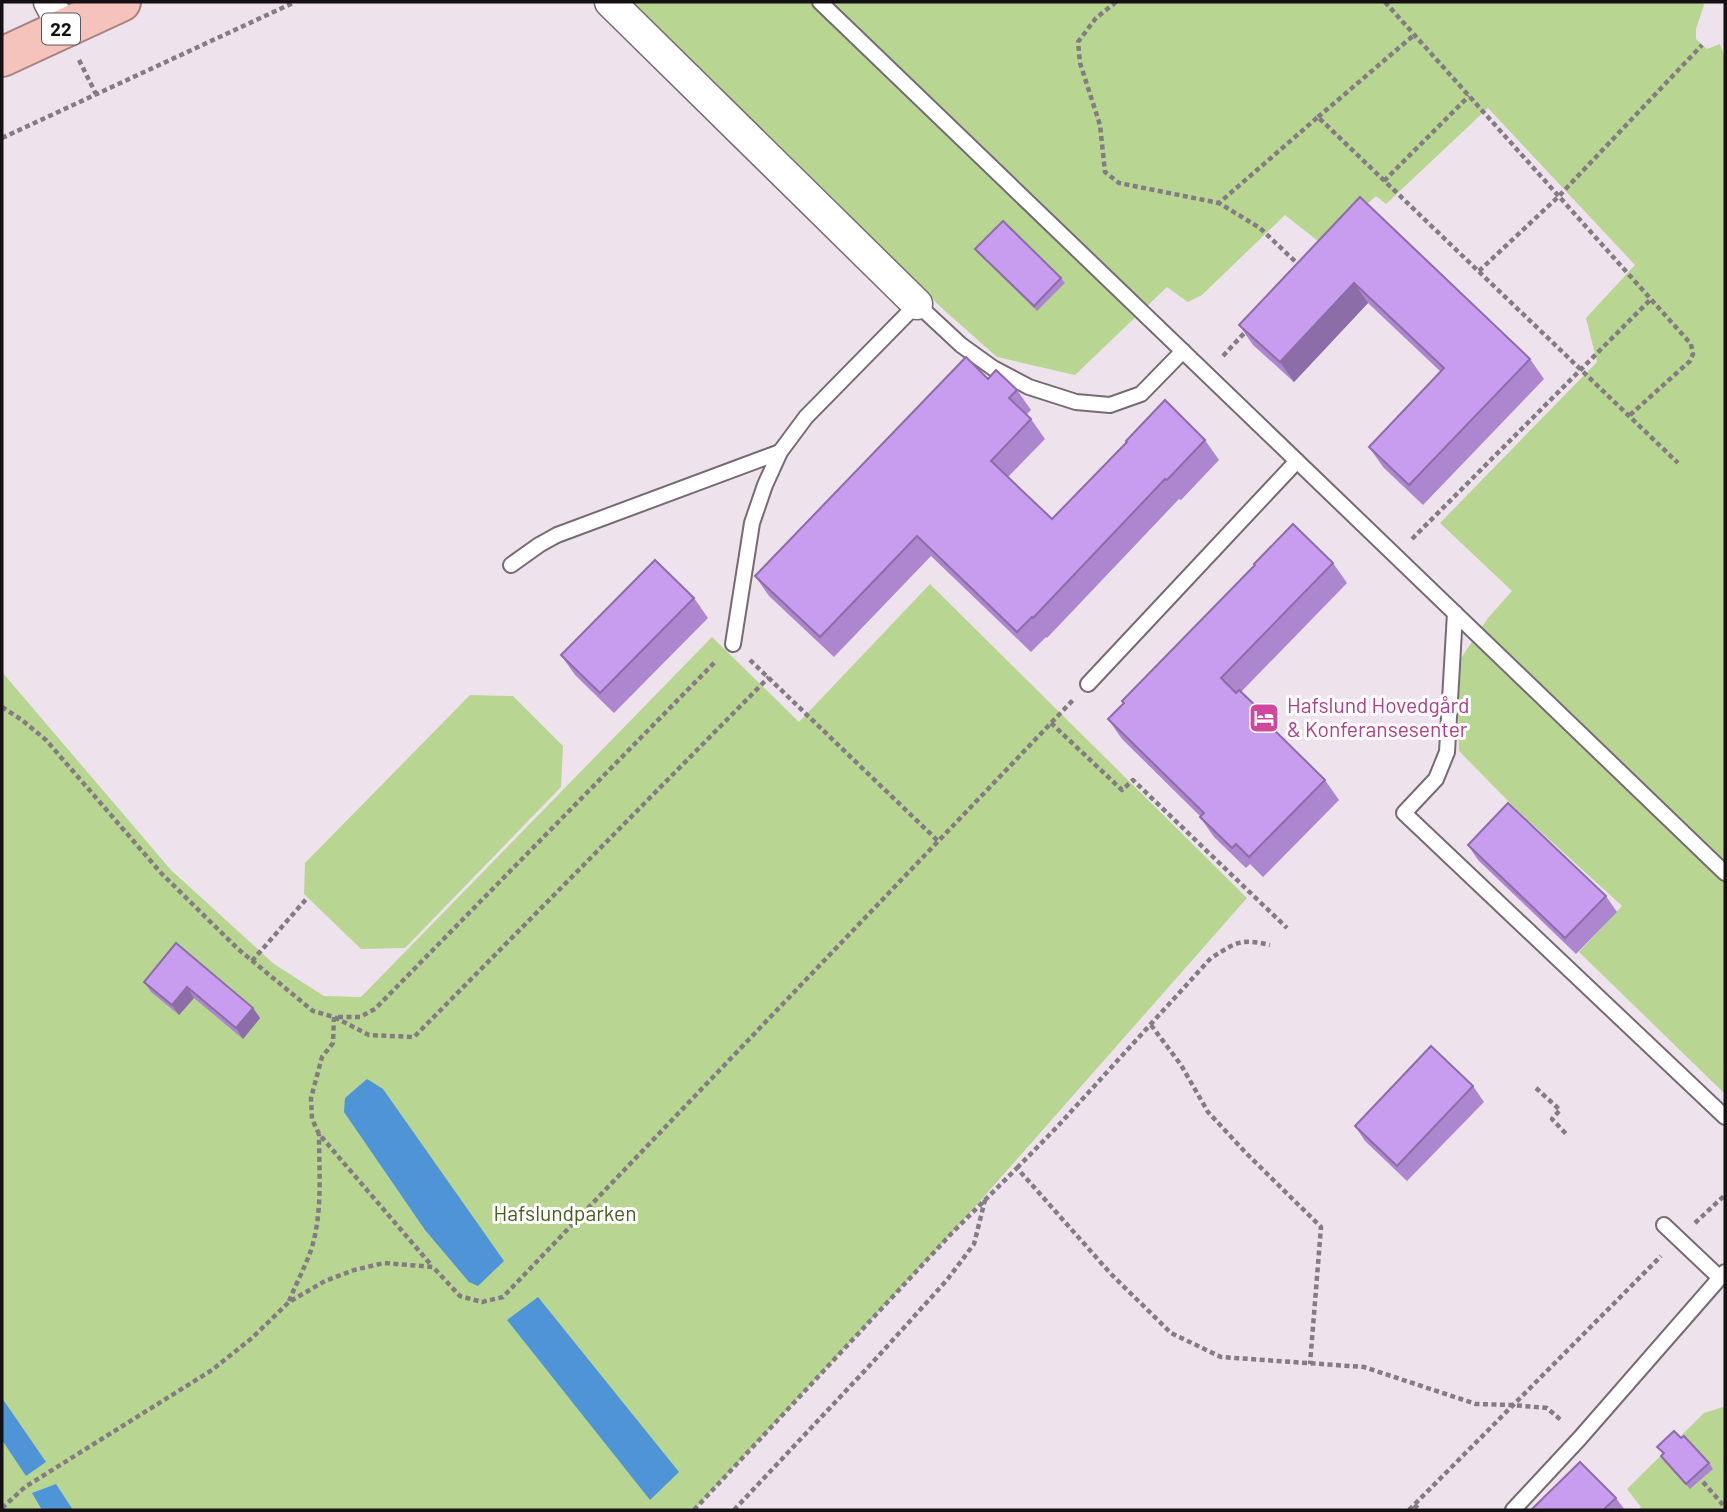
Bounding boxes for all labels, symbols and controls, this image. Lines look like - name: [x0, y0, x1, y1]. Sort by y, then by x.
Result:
- road number: 22: [42, 14, 80, 44]
- place label: Hafslund Hovedgård & Konferansesenter: [1287, 692, 1470, 741]
- hotel icon: Hafslund Hovedgård & Konferansesenter: [1247, 701, 1281, 735]
- park label: Hafslundparken: [494, 1200, 636, 1225]

